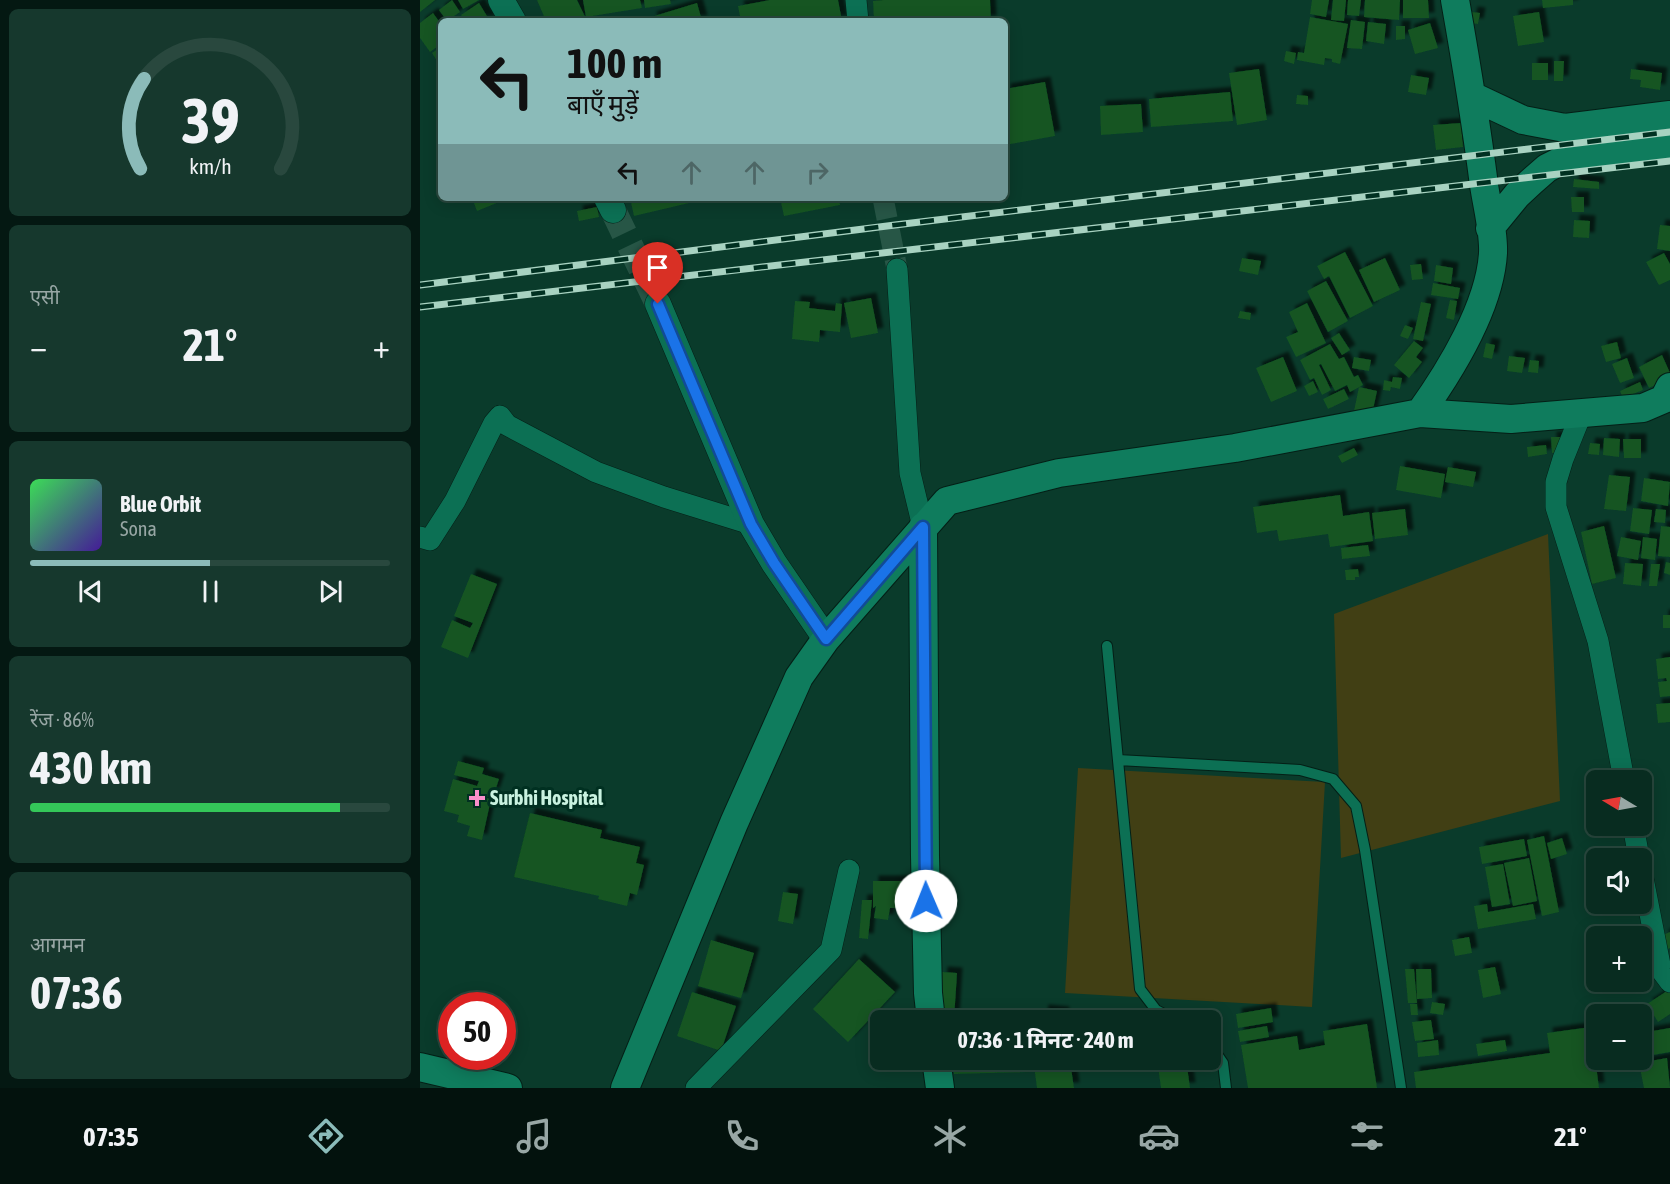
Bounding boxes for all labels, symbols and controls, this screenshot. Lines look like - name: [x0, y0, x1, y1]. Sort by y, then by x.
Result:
- text: 100 m: [567, 39, 662, 87]
- icon: left: [468, 42, 546, 120]
- text: 39: [181, 86, 239, 157]
- text: बाएँ मुड़ें: [567, 89, 639, 120]
- text: km/h: [189, 155, 231, 180]
- icon: left: [612, 156, 645, 189]
- icon: ahead: [675, 156, 708, 189]
- icon: ahead: [738, 156, 771, 189]
- icon: right: [801, 156, 834, 189]
- pin: [632, 242, 683, 304]
- icon: arrive: [641, 251, 674, 284]
- text: एसी: [30, 285, 60, 308]
- text: 21°: [183, 319, 237, 371]
- text: −: [30, 327, 47, 365]
- text: +: [373, 327, 390, 365]
- text: Blue Orbit: [120, 491, 201, 517]
- text: Sona: [120, 517, 157, 540]
- icon: previous: [74, 575, 107, 608]
- icon: pause: [194, 575, 227, 608]
- icon: next: [314, 575, 347, 608]
- text: रेंज · 86%: [30, 708, 94, 731]
- text: 430 km: [30, 742, 152, 794]
- north arrow: [1586, 770, 1652, 836]
- map controls: [1586, 770, 1652, 1070]
- place label: Surbhi Hospital: [490, 786, 604, 809]
- marker: Surbhi Hospital: [468, 789, 486, 807]
- button: sound: [1586, 848, 1652, 914]
- position arrow: [894, 869, 958, 933]
- button: +: [1586, 926, 1652, 992]
- text: आगमन: [30, 933, 85, 956]
- text: 07:36: [30, 967, 123, 1019]
- speed limit sign: 50: [438, 992, 516, 1070]
- button: −: [1586, 1004, 1652, 1070]
- text: 07:36 · 1 मिनट · 240 m: [957, 1027, 1134, 1053]
- icon: directions: [305, 1115, 347, 1157]
- icon: music: [513, 1115, 555, 1157]
- icon: phone: [721, 1115, 763, 1157]
- icon: climate: [929, 1115, 971, 1157]
- icon: car: [1138, 1115, 1180, 1157]
- icon: filters: [1346, 1115, 1388, 1157]
- text: 07:35: [83, 1121, 139, 1152]
- text: 21°: [1554, 1121, 1587, 1152]

